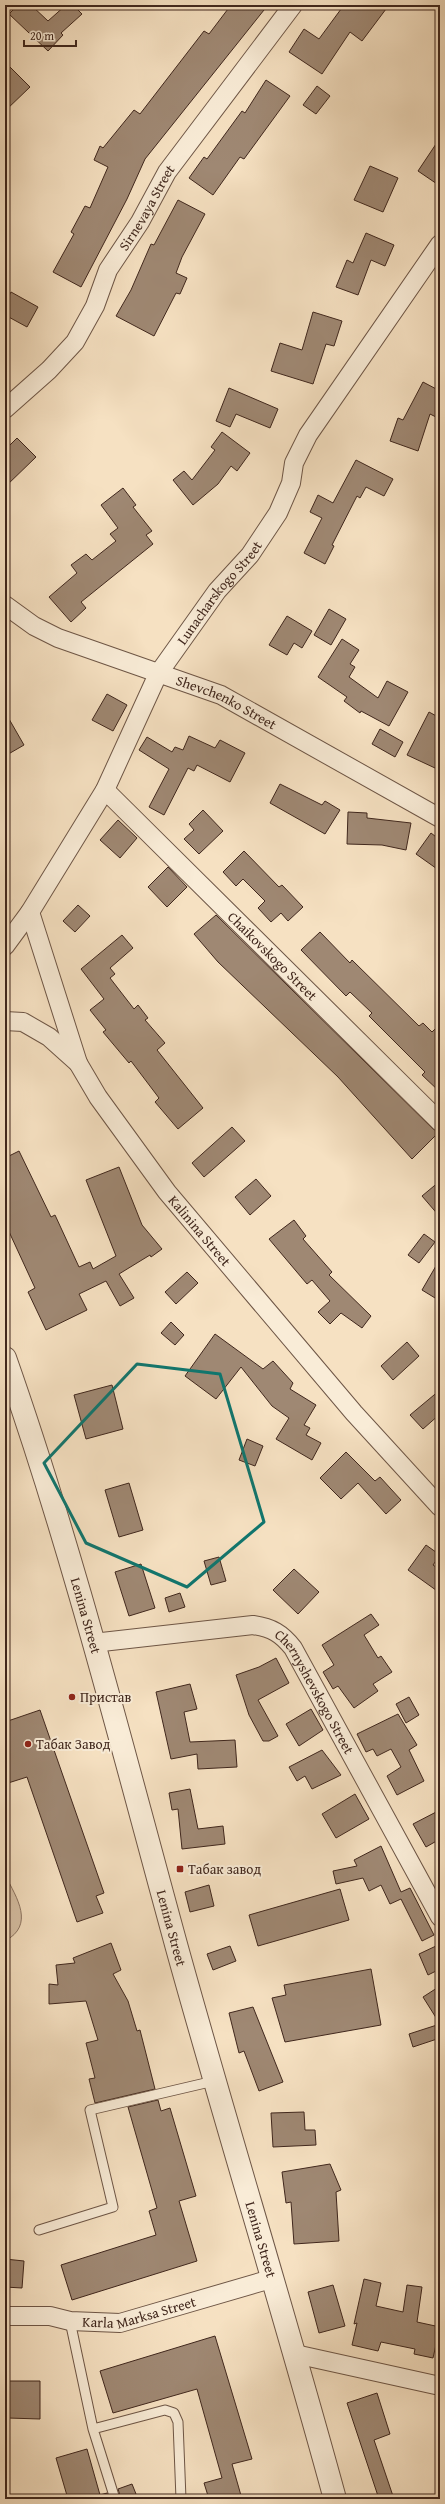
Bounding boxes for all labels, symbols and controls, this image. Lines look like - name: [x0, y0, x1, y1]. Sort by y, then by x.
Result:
- scale bar: [24, 22, 76, 48]
- text: 20 m: [30, 27, 54, 44]
- street label: Sirnevaya Street: [114, 160, 179, 254]
- street label: Lunacharskogo Street: [172, 537, 267, 649]
- street label: Shevchenko Street: [173, 670, 280, 734]
- street label: Chaikovskogo Street: [223, 907, 322, 1005]
- street label: Kalinina Street: [164, 1191, 236, 1271]
- street label: Lenina Street: [66, 1575, 106, 1656]
- street label: Chernyshevskogo Street: [271, 1624, 359, 1758]
- place label: Пристав: [80, 1687, 132, 1707]
- marker: Пристав: [67, 1692, 77, 1702]
- place label: Табак Завод: [36, 1734, 111, 1754]
- marker: Табак Завод: [23, 1739, 33, 1749]
- place label: Табак завод: [188, 1859, 261, 1879]
- marker: Табак завод: [175, 1864, 185, 1874]
- street label: Lenina Street: [152, 1888, 192, 1968]
- street label: Lenina Street: [240, 2199, 282, 2280]
- street label: Karla Marksa Street: [82, 2291, 198, 2334]

